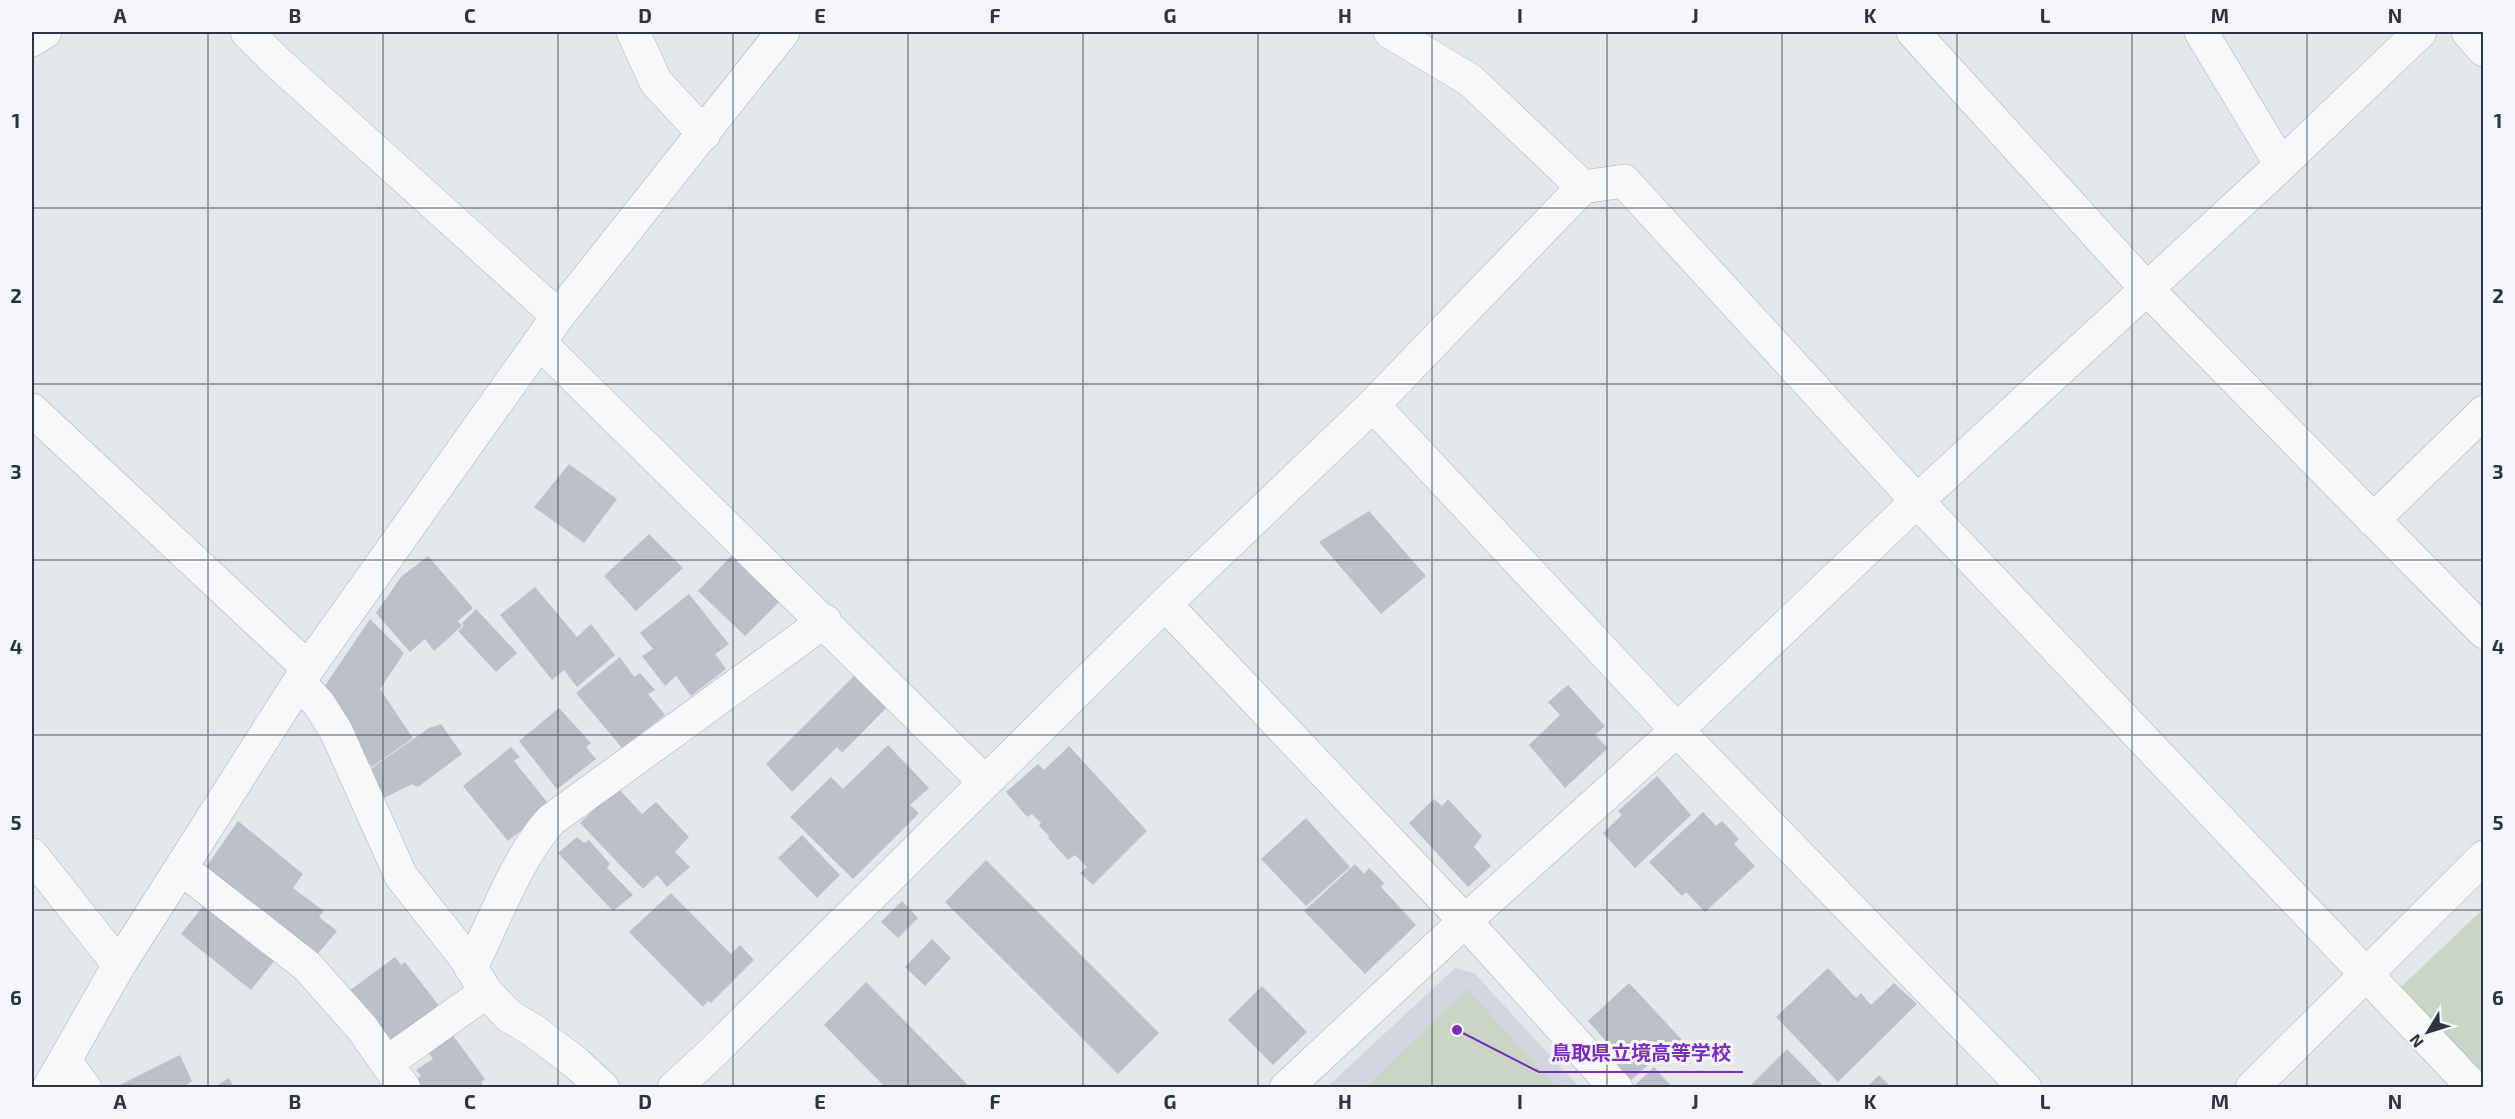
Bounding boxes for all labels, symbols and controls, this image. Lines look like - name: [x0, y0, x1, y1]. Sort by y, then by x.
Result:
- text: A: [113, 3, 127, 27]
- text: B: [289, 3, 301, 27]
- text: C: [464, 3, 476, 27]
- text: D: [638, 3, 652, 27]
- text: E: [814, 3, 826, 27]
- text: F: [989, 3, 1001, 27]
- text: G: [1164, 3, 1176, 27]
- text: H: [1338, 3, 1352, 27]
- text: I: [1517, 3, 1523, 27]
- text: J: [1691, 3, 1699, 27]
- text: K: [1864, 3, 1877, 27]
- text: L: [2040, 3, 2051, 27]
- text: M: [2211, 3, 2229, 27]
- text: N: [2388, 3, 2402, 27]
- text: 1: [12, 108, 20, 132]
- text: 1: [2494, 108, 2502, 132]
- text: 2: [10, 283, 22, 307]
- text: 2: [2492, 283, 2504, 307]
- text: 3: [10, 459, 22, 483]
- text: 3: [2492, 459, 2504, 483]
- text: 4: [10, 634, 23, 658]
- text: 4: [2492, 634, 2505, 658]
- text: 5: [10, 810, 22, 834]
- text: 5: [2492, 810, 2504, 834]
- text: 6: [10, 985, 22, 1009]
- text: 6: [2492, 985, 2504, 1009]
- north arrow: [2398, 1002, 2458, 1062]
- text: N: [2405, 1031, 2427, 1052]
- callout: 鳥取県立境高等学校: [1539, 1034, 1743, 1072]
- text: 鳥取県立境高等学校: [1551, 1040, 1731, 1064]
- text: A: [113, 1089, 127, 1113]
- text: B: [289, 1089, 301, 1113]
- text: C: [464, 1089, 476, 1113]
- text: D: [638, 1089, 652, 1113]
- text: E: [814, 1089, 826, 1113]
- text: F: [989, 1089, 1001, 1113]
- text: G: [1164, 1089, 1176, 1113]
- text: H: [1338, 1089, 1352, 1113]
- text: I: [1517, 1089, 1523, 1113]
- text: J: [1691, 1089, 1699, 1113]
- text: K: [1864, 1089, 1877, 1113]
- text: L: [2040, 1089, 2051, 1113]
- text: M: [2211, 1089, 2229, 1113]
- text: N: [2388, 1089, 2402, 1113]

